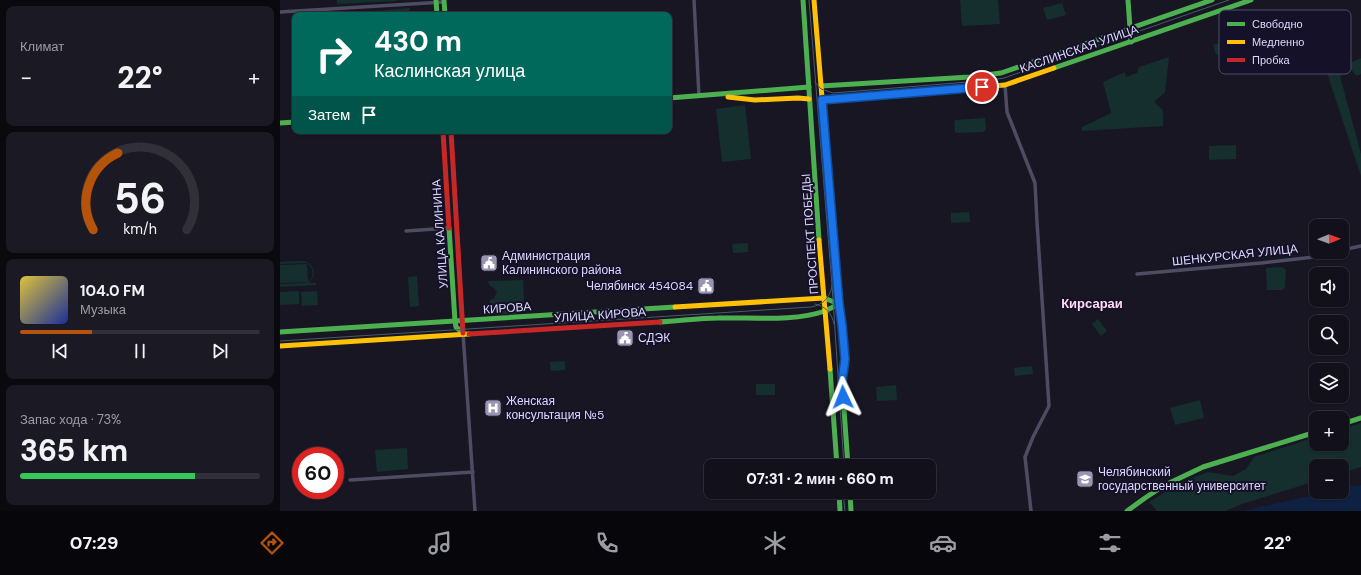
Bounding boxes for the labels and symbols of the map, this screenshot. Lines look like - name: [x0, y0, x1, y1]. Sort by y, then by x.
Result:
- legend: [1219, 10, 1351, 74]
- text: Свободно: [1252, 17, 1303, 31]
- street label: КАСЛИНСКАЯ УЛИЦА: [1018, 21, 1140, 77]
- text: Медленно: [1252, 35, 1304, 49]
- text: Пробка: [1252, 53, 1290, 67]
- pin: [965, 70, 999, 104]
- street label: ПРОСПЕКТ ПОБЕДЫ: [798, 173, 822, 295]
- street label: УЛИЦА КАЛИНИНА: [428, 179, 452, 289]
- north arrow: [1309, 219, 1349, 259]
- street label: ШЕНКУРСКАЯ УЛИЦА: [1171, 240, 1299, 270]
- place label: Администрация Калининского района: [502, 248, 622, 278]
- public building icon: Администрация Калининского района: [479, 253, 499, 273]
- public building icon: Челябинск 454084: [696, 276, 716, 296]
- place label: Челябинск 454084: [586, 278, 693, 294]
- district label: Кирсараи: [1061, 295, 1123, 312]
- street label: КИРОВА: [482, 298, 532, 318]
- street label: УЛИЦА КИРОВА: [553, 304, 647, 326]
- public building icon: СДЭК: [615, 328, 635, 348]
- place label: СДЭК: [638, 330, 670, 346]
- position arrow: [822, 376, 864, 418]
- place label: Женская консультация №5: [506, 393, 604, 423]
- hospital icon: Женская консультация №5: [483, 398, 503, 418]
- speed limit sign: 60: [292, 447, 344, 499]
- place label: Челябинский государственный университет: [1098, 464, 1266, 494]
- school or university icon: Челябинский государственный университет: [1075, 469, 1095, 489]

